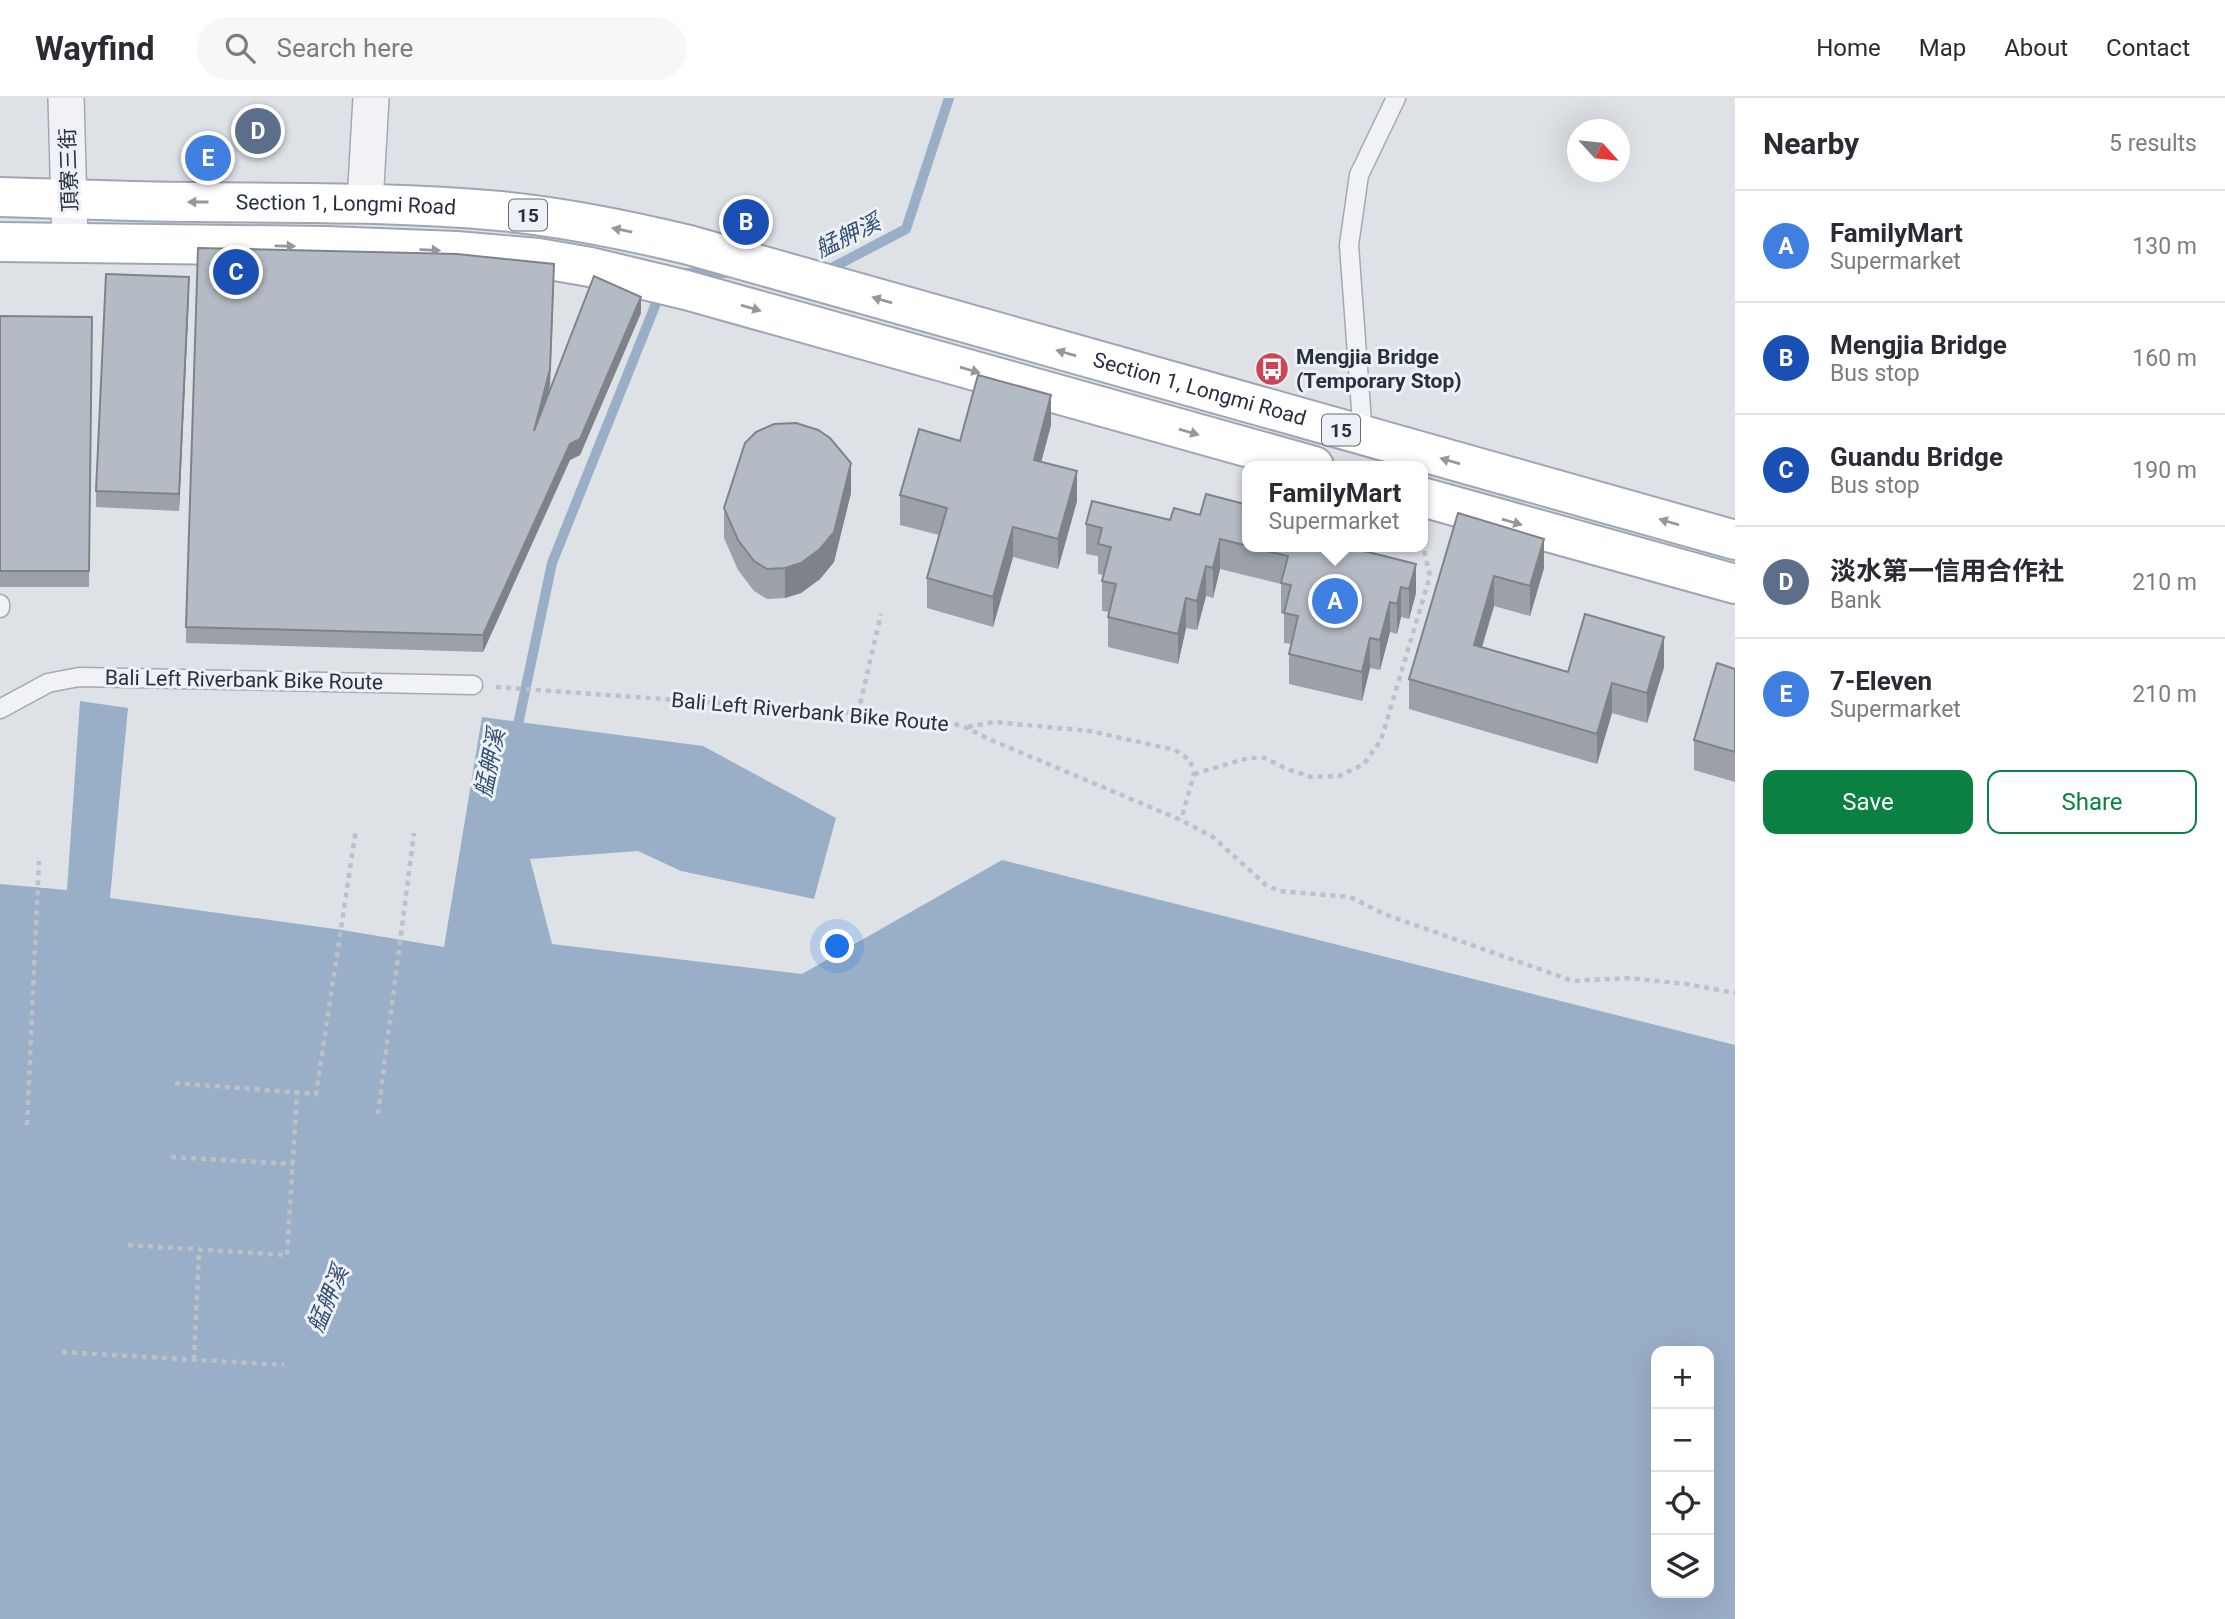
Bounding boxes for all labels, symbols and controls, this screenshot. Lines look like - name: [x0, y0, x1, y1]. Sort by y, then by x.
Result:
- search box: [197, 17, 687, 80]
- text: Wayfind: [35, 29, 155, 68]
- icon: search: [221, 29, 259, 67]
- text: Search here: [277, 33, 413, 63]
- text: Home: [1816, 34, 1881, 62]
- text: Map: [1919, 34, 1966, 62]
- text: About: [2004, 34, 2068, 62]
- text: Contact: [2106, 34, 2190, 62]
- pin: D: [235, 105, 281, 157]
- north arrow: [1567, 119, 1630, 182]
- text: Nearby: [1763, 126, 1859, 161]
- street label: 頂寮三街: [56, 128, 82, 212]
- text: 5 results: [2109, 130, 2197, 157]
- pin: E: [185, 132, 231, 184]
- street label: Section 1, Longmi Road: [236, 190, 457, 220]
- one-way arrow: [187, 196, 209, 208]
- pin: B: [723, 196, 769, 248]
- road number: 15: [509, 200, 547, 230]
- water label: 艋舺溪: [811, 207, 888, 263]
- text: FamilyMart: [1830, 218, 1963, 248]
- one-way arrow: [611, 224, 633, 235]
- text: A: [1778, 233, 1794, 260]
- text: 130 m: [2132, 233, 2197, 260]
- one-way arrow: [275, 240, 297, 251]
- one-way arrow: [419, 244, 441, 255]
- pin: C: [213, 246, 259, 298]
- text: Supermarket: [1830, 248, 1961, 275]
- one-way arrow: [871, 295, 892, 305]
- one-way arrow: [741, 304, 762, 314]
- text: Mengjia Bridge: [1830, 330, 2007, 360]
- place label: Mengjia Bridge (Temporary Stop): [1296, 345, 1462, 393]
- text: B: [1779, 345, 1793, 372]
- text: 160 m: [2132, 345, 2197, 372]
- one-way arrow: [1055, 347, 1076, 357]
- street label: Section 1, Longmi Road: [1090, 348, 1309, 430]
- bus stop icon: Mengjia Bridge (Temporary Stop): [1253, 350, 1291, 388]
- text: Bus stop: [1830, 360, 1920, 387]
- one-way arrow: [960, 366, 981, 376]
- road number: 15: [1322, 414, 1360, 446]
- one-way arrow: [1179, 427, 1200, 437]
- text: Guandu Bridge: [1830, 442, 2003, 472]
- one-way arrow: [1439, 455, 1460, 465]
- text: C: [1778, 457, 1794, 484]
- text: 190 m: [2132, 457, 2197, 484]
- popup: [1242, 461, 1428, 552]
- text: Bus stop: [1830, 472, 1920, 499]
- text: FamilyMart: [1269, 478, 1401, 508]
- text: Supermarket: [1269, 508, 1399, 535]
- one-way arrow: [1658, 516, 1679, 526]
- one-way arrow: [1502, 517, 1523, 527]
- text: 淡水第一信用合作社: [1830, 556, 2064, 586]
- text: D: [1779, 569, 1793, 596]
- text: 210 m: [2132, 569, 2197, 596]
- pin: A: [1312, 575, 1358, 627]
- text: Bank: [1830, 587, 1881, 614]
- street label: Bali Left Riverbank Bike Route: [105, 666, 383, 694]
- text: 7-Eleven: [1830, 666, 1932, 696]
- text: E: [1780, 681, 1792, 708]
- text: 210 m: [2132, 681, 2197, 708]
- street label: Bali Left Riverbank Bike Route: [670, 688, 950, 736]
- text: Supermarket: [1830, 696, 1961, 723]
- water label: 艋舺溪: [470, 724, 511, 800]
- button: Save: [1763, 770, 1973, 834]
- button: Share: [1987, 770, 2197, 834]
- your location: [820, 929, 854, 963]
- water label: 艋舺溪: [302, 1259, 355, 1336]
- map controls: [1651, 1346, 1714, 1598]
- button: +: [1651, 1346, 1714, 1409]
- button: −: [1651, 1409, 1714, 1472]
- button: locate: [1651, 1472, 1714, 1535]
- button: layers: [1651, 1535, 1714, 1598]

